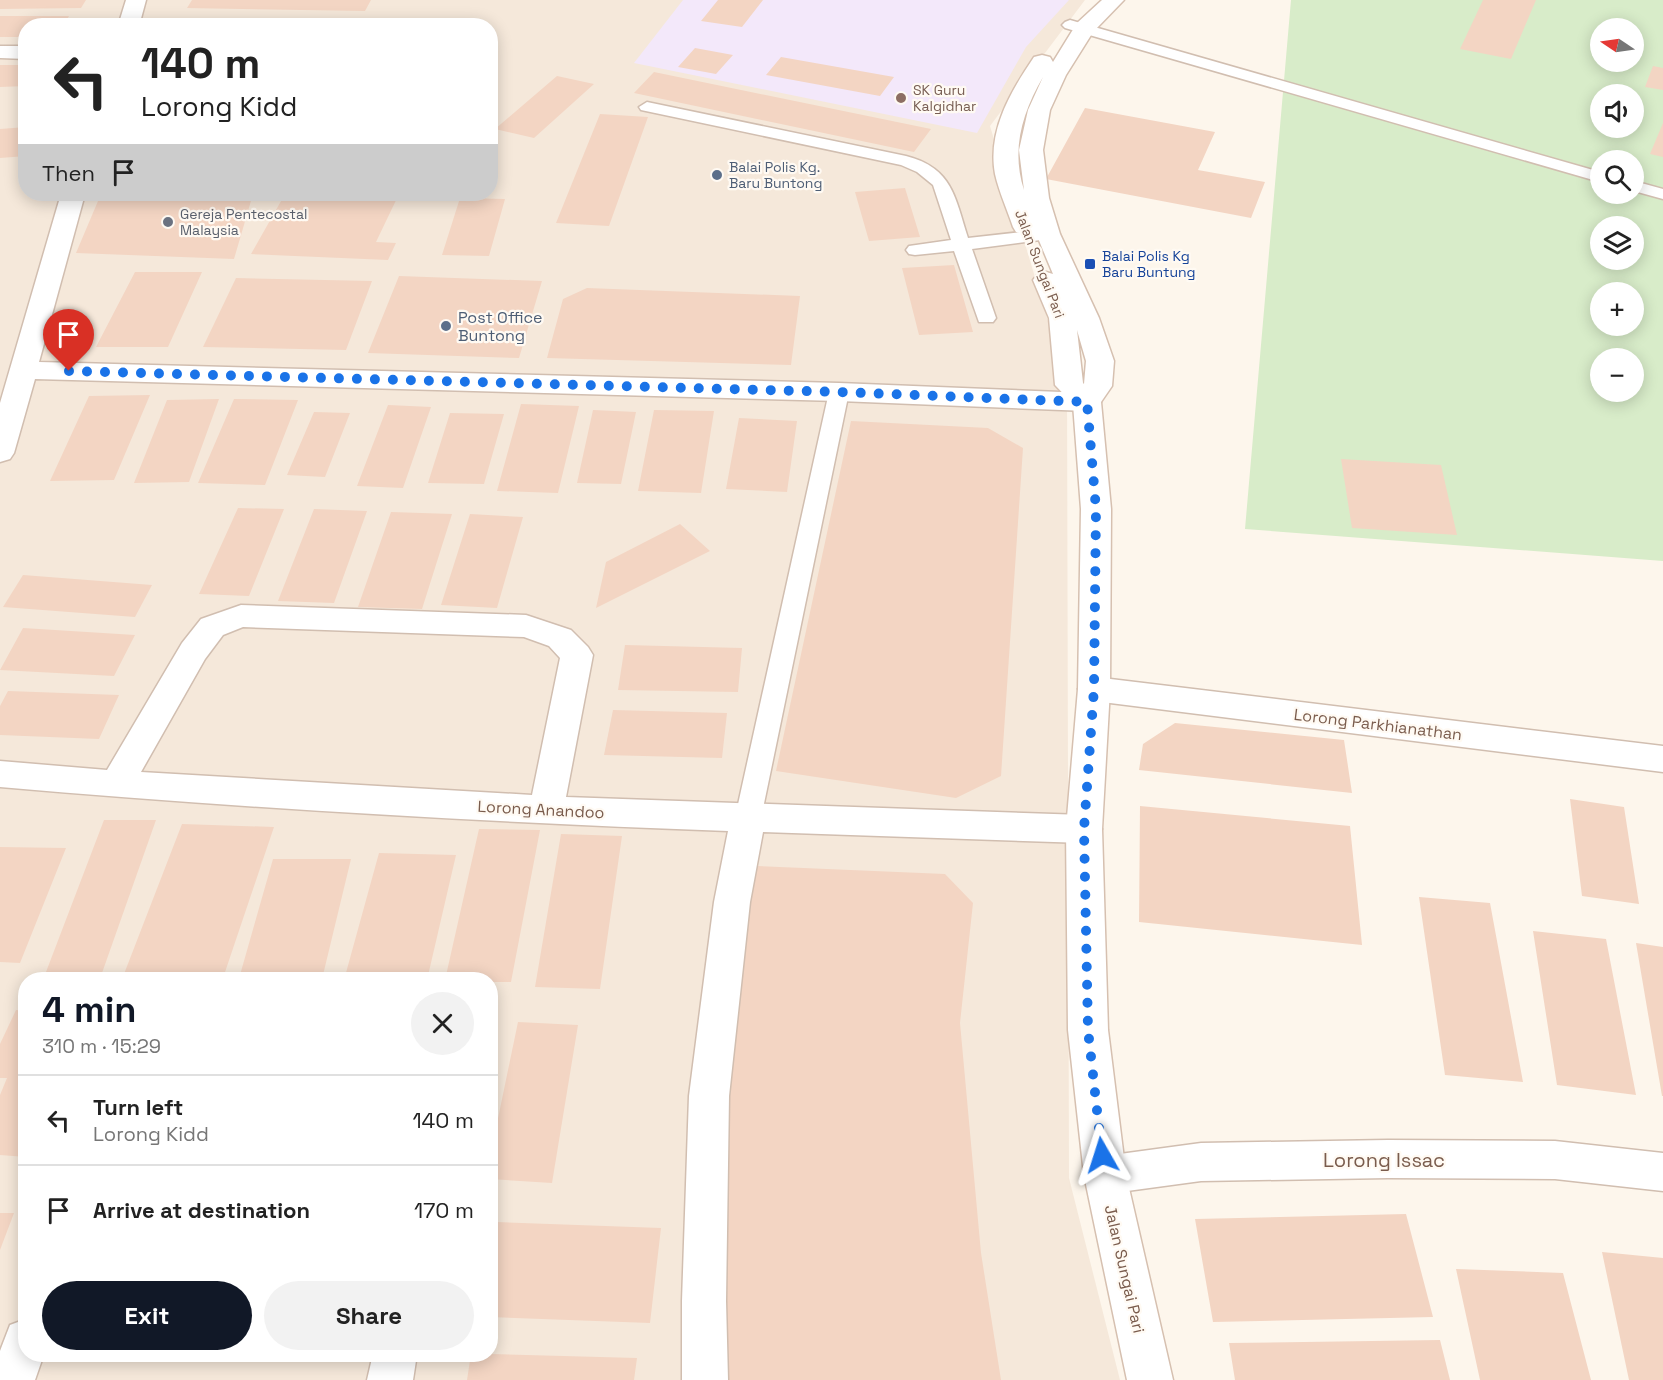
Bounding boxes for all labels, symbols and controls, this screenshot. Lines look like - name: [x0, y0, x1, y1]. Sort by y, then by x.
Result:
- north arrow: [1590, 18, 1644, 72]
- map controls: [1590, 18, 1644, 402]
- text: 140 m: [141, 37, 260, 90]
- icon: left: [42, 42, 120, 120]
- place label: SK Guru Kalgidhar: [913, 81, 976, 115]
- button: sound: [1590, 84, 1644, 138]
- text: Lorong Kidd: [141, 89, 297, 124]
- marker: SK Guru Kalgidhar: [894, 91, 908, 105]
- button: search: [1590, 150, 1644, 204]
- icon: arrive: [107, 156, 140, 189]
- place label: Balai Polis Kg. Baru Buntong: [729, 158, 822, 192]
- text: Then: [42, 159, 95, 187]
- marker: Balai Polis Kg. Baru Buntong: [710, 168, 724, 182]
- place label: Gereja Pentecostal Malaysia: [180, 205, 307, 239]
- street label: Jalan Sungai Pari: [1011, 207, 1069, 321]
- marker: Gereja Pentecostal Malaysia: [161, 215, 175, 229]
- button: layers: [1590, 216, 1644, 270]
- place label: Balai Polis Kg Baru Buntung: [1102, 247, 1196, 281]
- marker: Balai Polis Kg Baru Buntung: [1083, 257, 1097, 271]
- button: +: [1590, 282, 1644, 336]
- place label: Post Office Buntong: [458, 307, 542, 346]
- pin: [43, 309, 94, 371]
- icon: arrive: [52, 318, 85, 351]
- marker: Post Office Buntong: [439, 319, 453, 333]
- button: −: [1590, 348, 1644, 402]
- street label: Lorong Parkhianathan: [1293, 704, 1463, 745]
- street label: Lorong Anandoo: [477, 796, 605, 823]
- text: 4 min: [42, 987, 137, 1033]
- button: close: [411, 992, 474, 1055]
- text: 310 m · 15:29: [42, 1033, 161, 1059]
- text: Turn left: [93, 1093, 183, 1121]
- icon: left: [42, 1104, 75, 1137]
- text: 140 m: [412, 1106, 474, 1134]
- text: Lorong Kidd: [93, 1121, 209, 1147]
- position arrow: [1070, 1123, 1134, 1187]
- street label: Lorong Issac: [1323, 1147, 1445, 1173]
- icon: arrive: [42, 1194, 75, 1227]
- text: Arrive at destination: [93, 1196, 310, 1224]
- text: 170 m: [414, 1196, 474, 1224]
- street label: Jalan Sungai Pari: [1100, 1203, 1149, 1335]
- button: Exit: [42, 1281, 252, 1350]
- button: Share: [264, 1281, 474, 1350]

